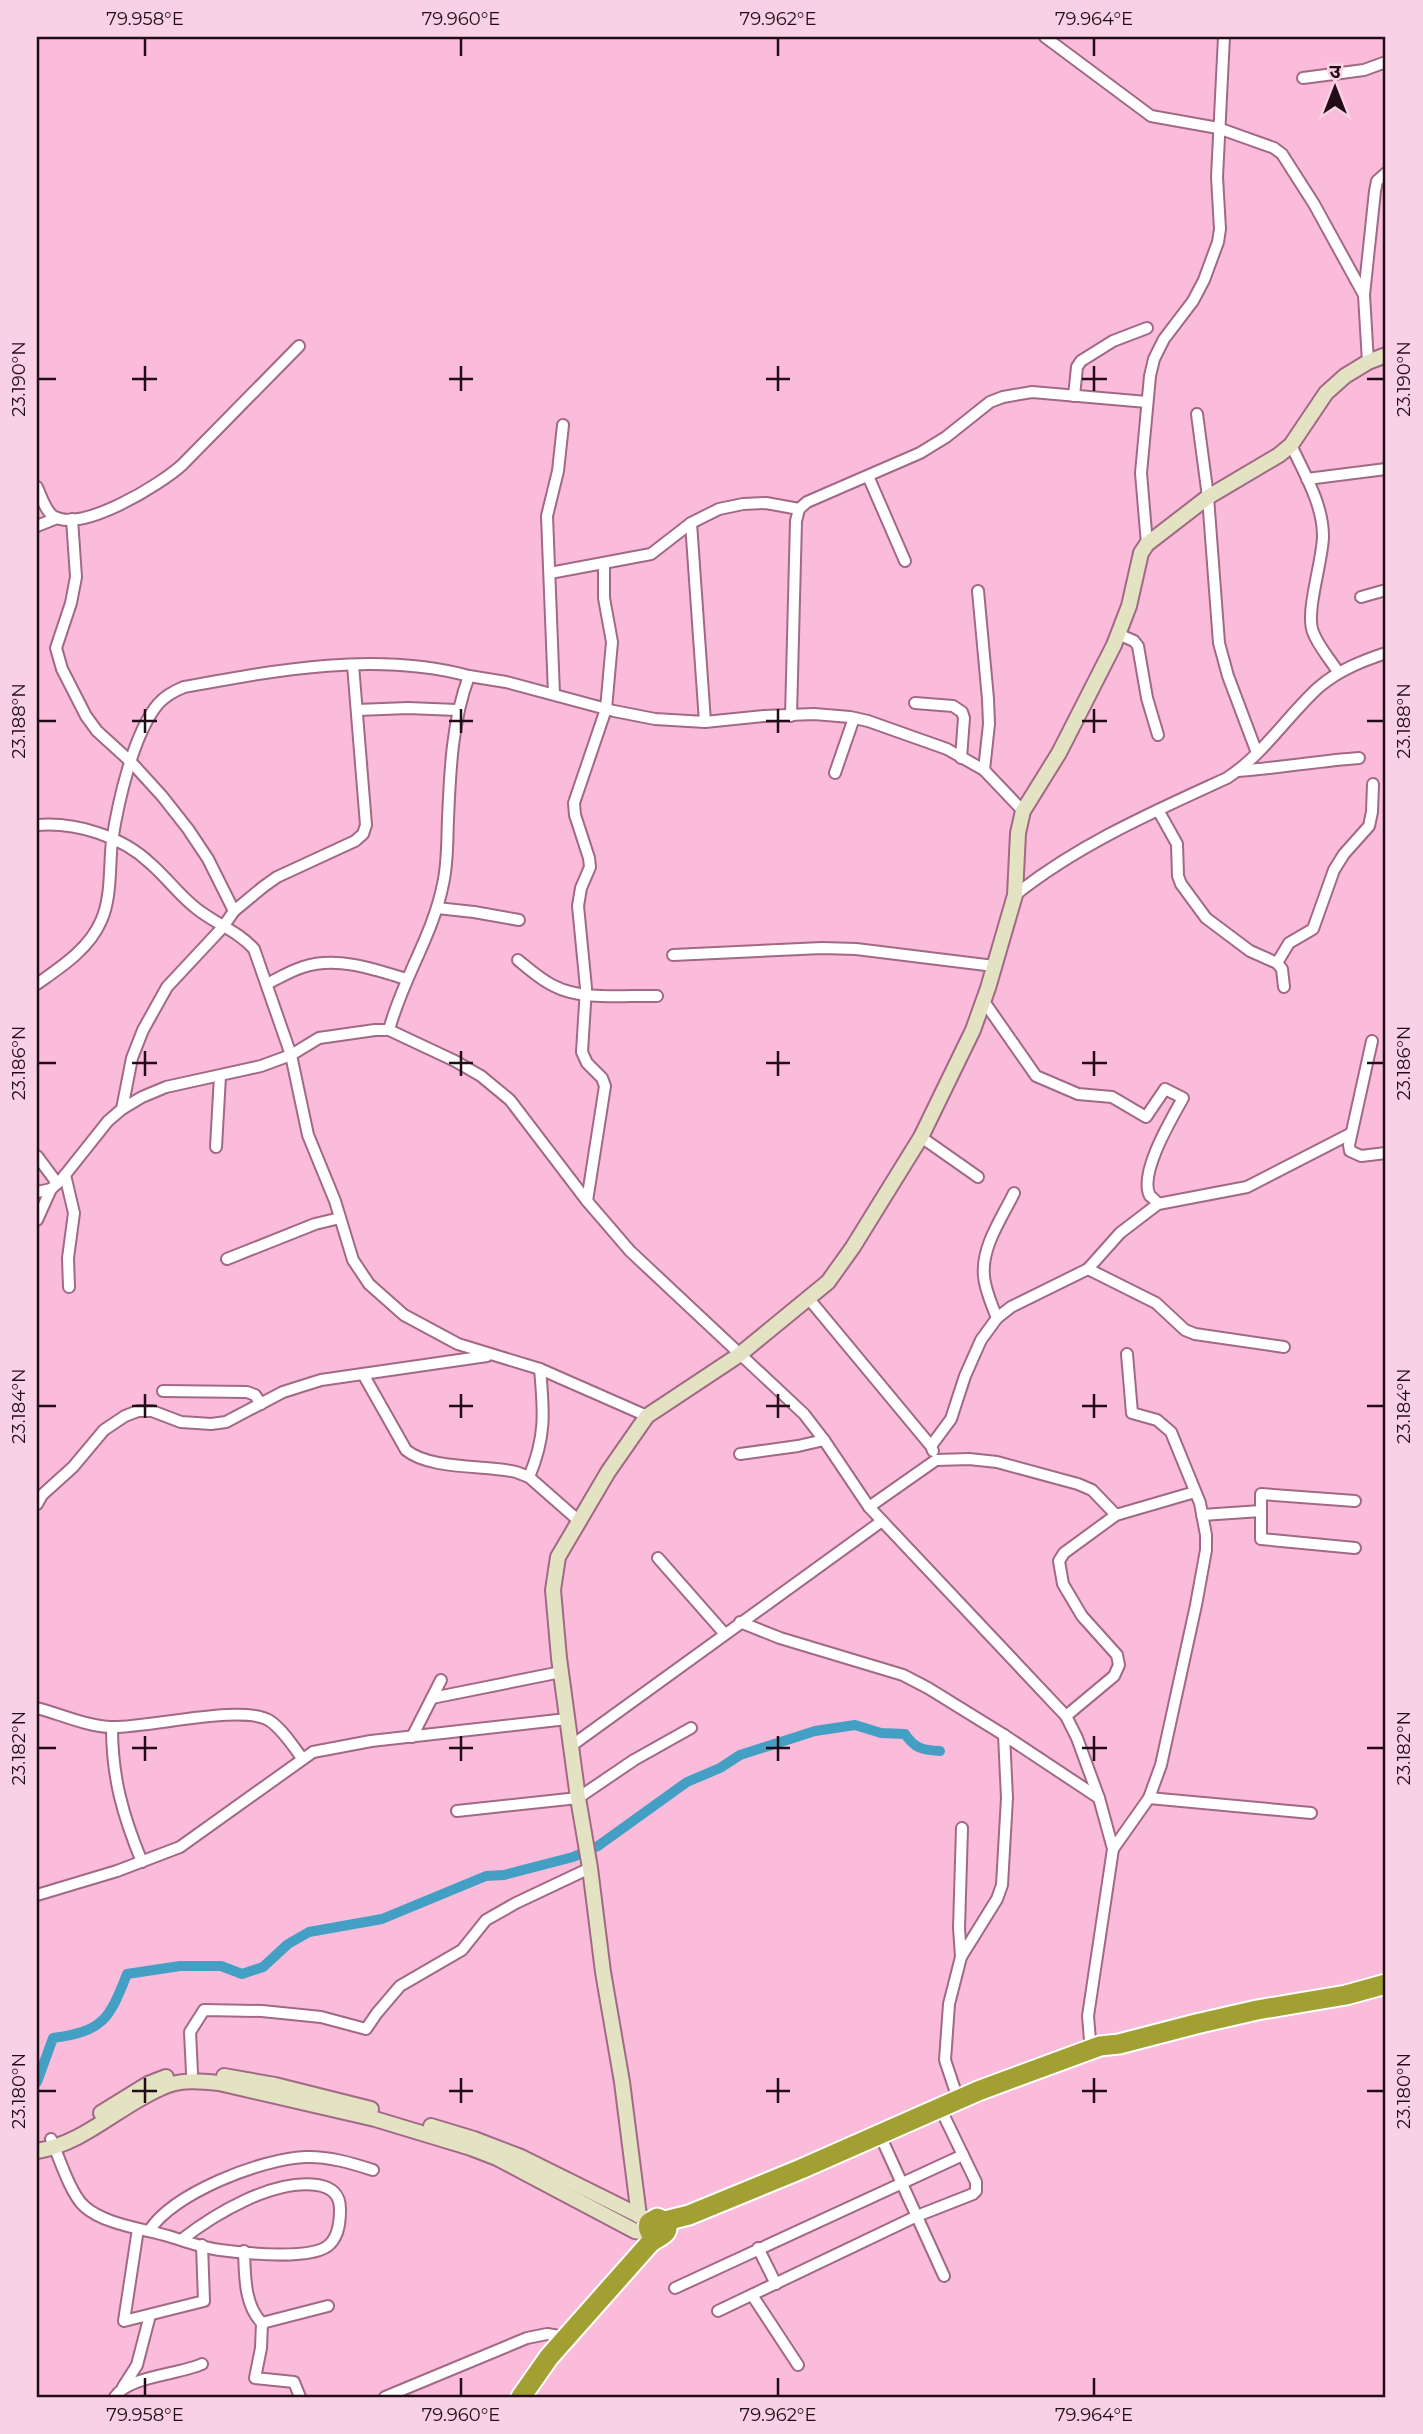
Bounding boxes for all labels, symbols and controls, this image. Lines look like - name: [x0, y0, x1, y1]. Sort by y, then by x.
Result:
- text: 79.958°E: [106, 8, 184, 30]
- text: 79.960°E: [422, 8, 500, 30]
- text: 79.962°E: [740, 8, 816, 30]
- text: 79.964°E: [1055, 8, 1133, 30]
- north arrow: [1300, 52, 1370, 122]
- text: उ: [1329, 60, 1341, 83]
- text: 23.190°N: [8, 341, 30, 417]
- text: 23.190°N: [1393, 341, 1415, 417]
- text: 23.188°N: [8, 683, 30, 759]
- text: 23.188°N: [1393, 683, 1415, 759]
- text: 23.186°N: [8, 1026, 30, 1100]
- text: 23.186°N: [1393, 1026, 1415, 1100]
- text: 23.184°N: [8, 1368, 30, 1444]
- text: 23.184°N: [1393, 1368, 1415, 1444]
- text: 23.182°N: [8, 1711, 30, 1785]
- text: 23.182°N: [1393, 1711, 1415, 1785]
- text: 23.180°N: [8, 2053, 30, 2129]
- text: 23.180°N: [1393, 2053, 1415, 2129]
- text: 79.958°E: [106, 2404, 184, 2426]
- text: 79.960°E: [422, 2404, 500, 2426]
- text: 79.962°E: [740, 2404, 816, 2426]
- text: 79.964°E: [1055, 2404, 1133, 2426]

